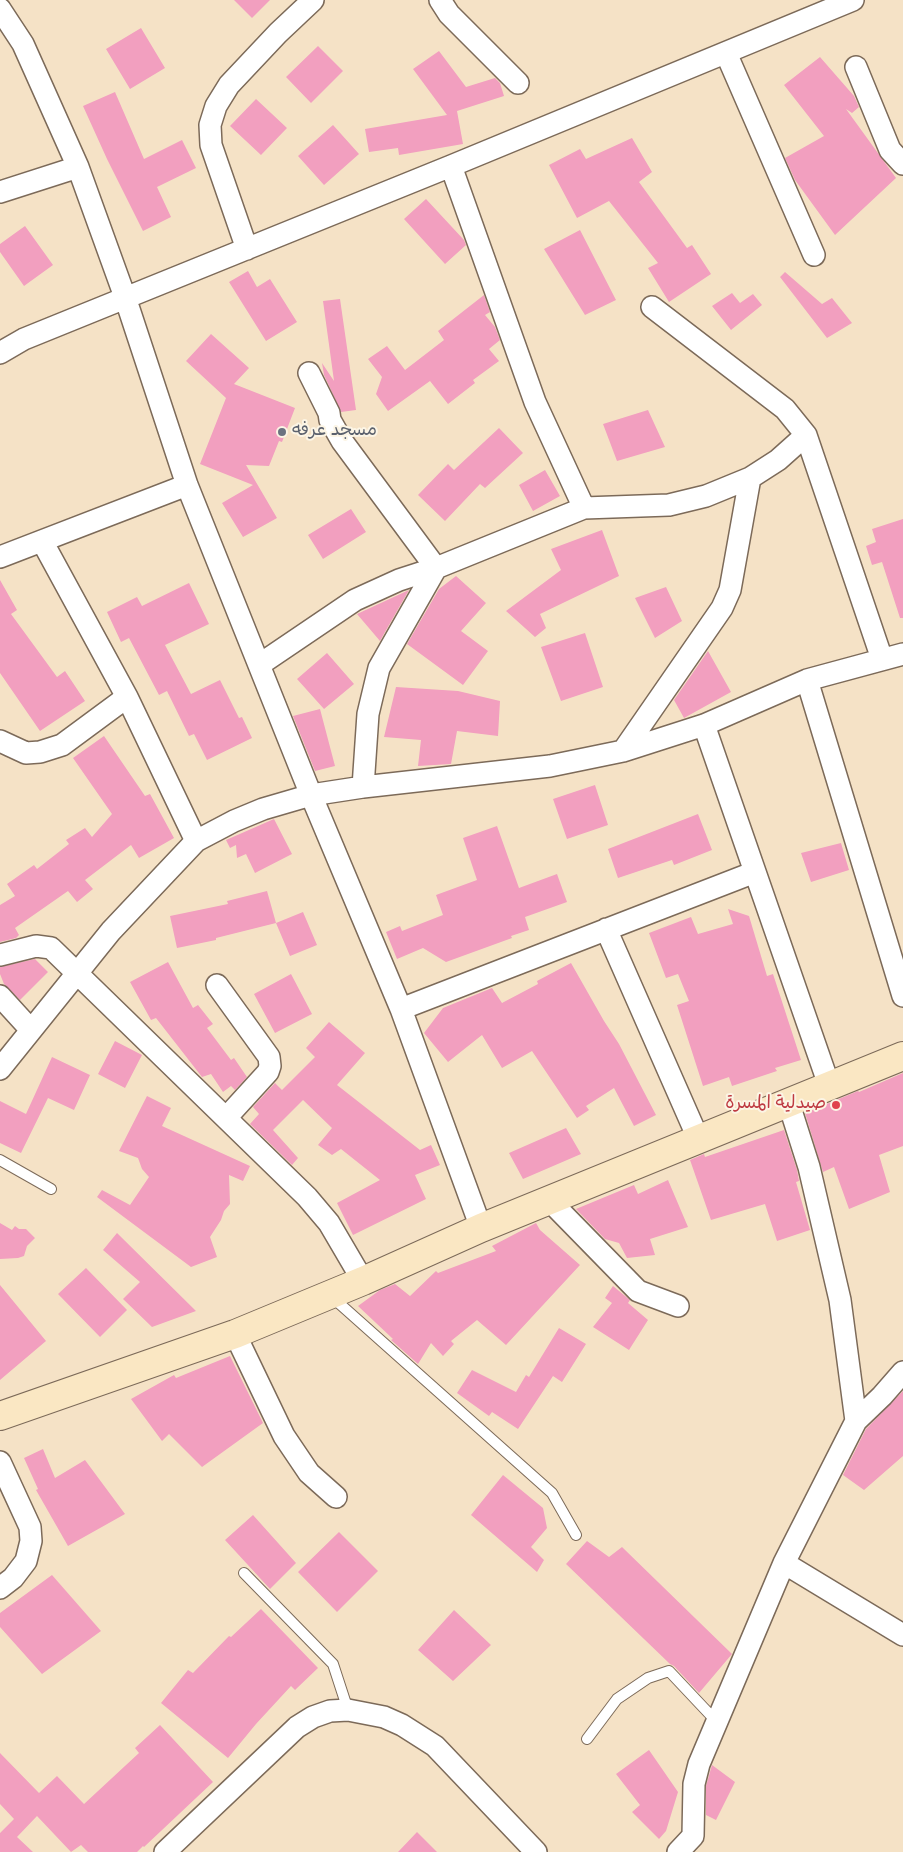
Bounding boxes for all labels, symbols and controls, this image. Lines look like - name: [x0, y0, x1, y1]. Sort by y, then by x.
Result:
- place label: مسجد عرفه: [292, 421, 377, 443]
- marker: مسجد عرفه: [276, 426, 288, 438]
- place label: صيدلية المسرة: [725, 1094, 826, 1116]
- marker: صيدلية المسرة: [830, 1099, 842, 1111]

